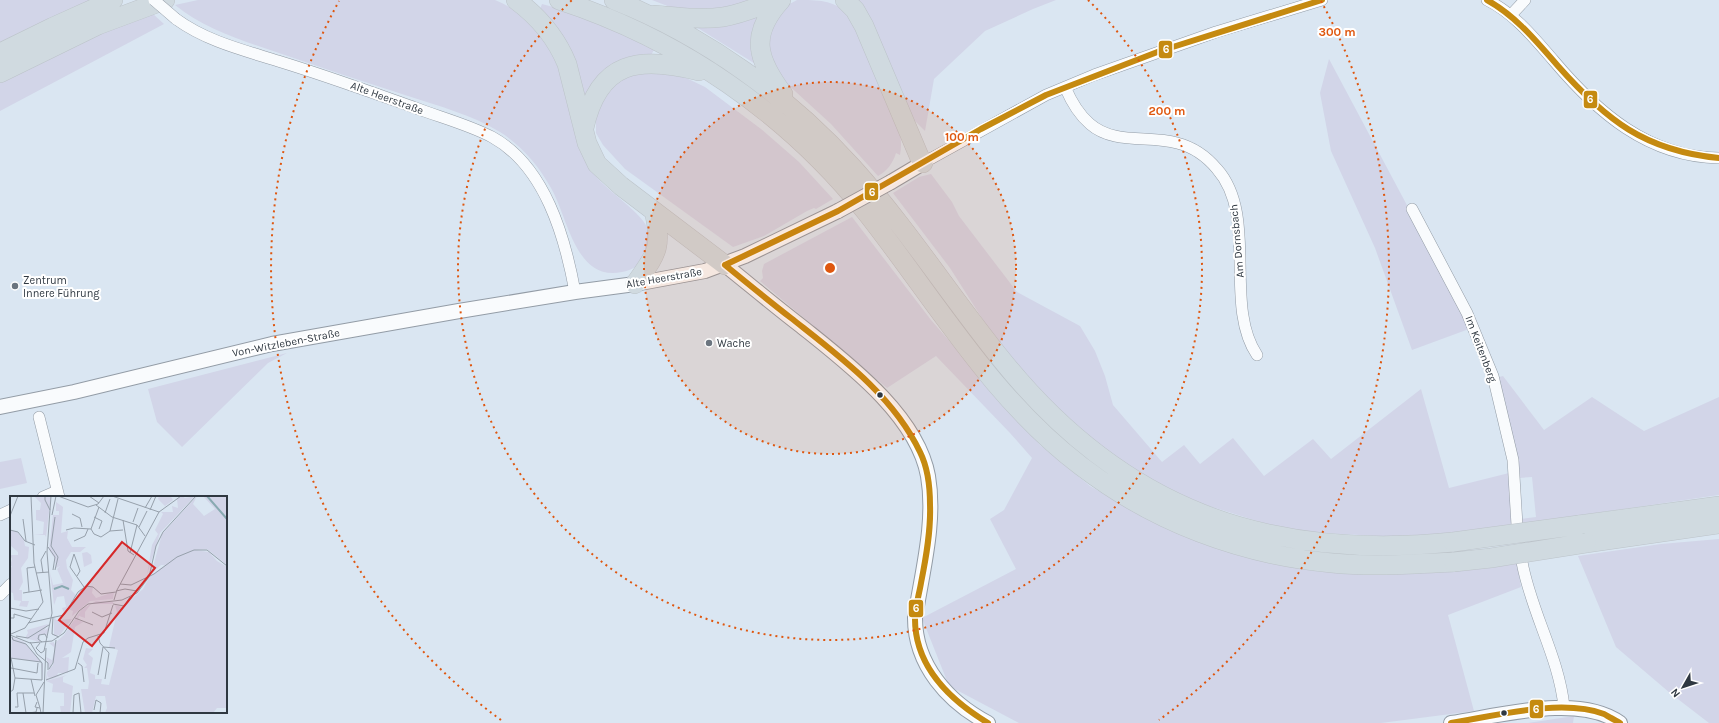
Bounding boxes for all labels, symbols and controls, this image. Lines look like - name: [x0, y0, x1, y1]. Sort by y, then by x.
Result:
- text: 300 m: [1318, 25, 1356, 39]
- line badge: 6: [1158, 40, 1173, 59]
- text: 6: [1163, 43, 1170, 56]
- street label: Alte Heerstraße: [349, 79, 426, 117]
- line badge: 6: [1583, 90, 1598, 109]
- text: 6: [1587, 93, 1594, 106]
- text: 200 m: [1149, 104, 1185, 118]
- text: 100 m: [945, 130, 979, 144]
- line badge: 6: [864, 182, 879, 201]
- text: 6: [869, 186, 876, 199]
- street label: Am Dornsbach: [1227, 204, 1247, 278]
- centre of rings: [823, 261, 837, 275]
- street label: Alte Heerstraße: [625, 265, 703, 291]
- place label: Zentrum Innere Führung: [23, 274, 100, 300]
- marker: Zentrum Innere Führung: [10, 281, 20, 291]
- street label: Im Keitenberg: [1462, 314, 1500, 385]
- street label: Von-Witzleben-Straße: [231, 326, 341, 360]
- place label: Wache: [717, 337, 751, 350]
- marker: Wache: [704, 338, 714, 348]
- unlabelled marker: [875, 390, 885, 400]
- inset map: [10, 496, 227, 713]
- line badge: 6: [908, 599, 924, 618]
- text: 6: [913, 602, 920, 615]
- north arrow: [1663, 667, 1703, 707]
- text: N: [1668, 686, 1683, 700]
- line badge: 6: [1529, 699, 1544, 719]
- text: 6: [1533, 703, 1540, 716]
- unlabelled marker: [1499, 708, 1509, 718]

